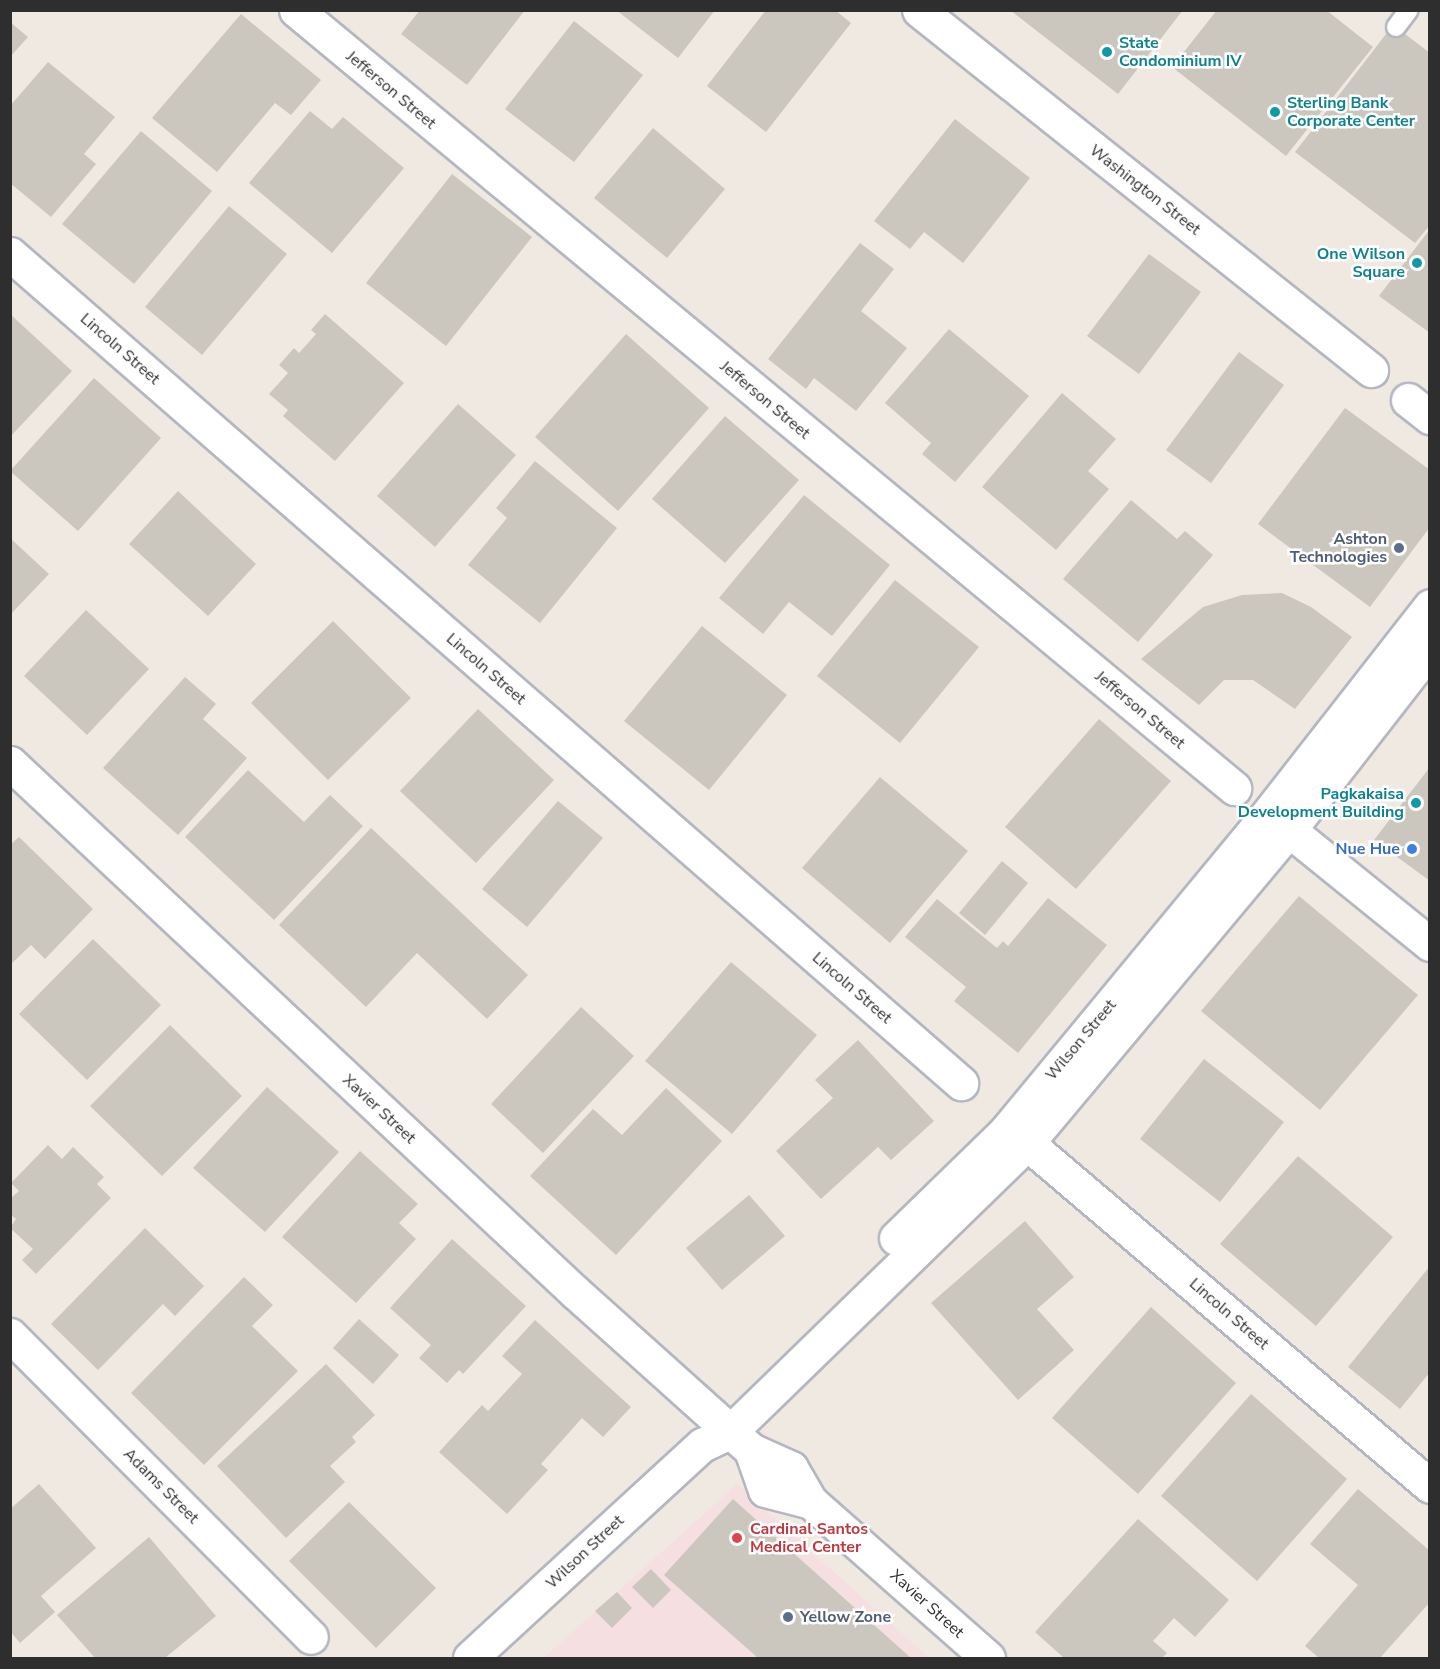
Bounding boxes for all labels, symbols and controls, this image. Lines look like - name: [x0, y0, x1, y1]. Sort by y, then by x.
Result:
- place label: State Condominium IV: [1119, 33, 1242, 71]
- marker: State Condominium IV: [1100, 45, 1114, 59]
- street label: Jefferson Street: [342, 47, 440, 133]
- place label: Sterling Bank Corporate Center: [1287, 93, 1415, 131]
- marker: Sterling Bank Corporate Center: [1268, 105, 1282, 119]
- street label: Washington Street: [1086, 141, 1204, 239]
- place label: One Wilson Square: [1317, 244, 1405, 282]
- marker: One Wilson Square: [1410, 256, 1424, 270]
- street label: Lincoln Street: [76, 309, 164, 389]
- street label: Jefferson Street: [716, 357, 814, 443]
- place label: Ashton Technologies: [1290, 529, 1387, 567]
- marker: Ashton Technologies: [1392, 541, 1406, 555]
- street label: Lincoln Street: [442, 629, 530, 709]
- street label: Jefferson Street: [1091, 667, 1189, 753]
- place label: Pagkakaisa Development Building: [1238, 784, 1404, 822]
- marker: Pagkakaisa Development Building: [1409, 796, 1423, 810]
- place label: Nue Hue: [1335, 839, 1400, 859]
- marker: Nue Hue: [1405, 842, 1419, 856]
- street label: Lincoln Street: [808, 948, 896, 1028]
- street label: Wilson Street: [1042, 996, 1120, 1084]
- street label: Xavier Street: [339, 1070, 419, 1148]
- street label: Lincoln Street: [1185, 1274, 1273, 1354]
- street label: Adams Street: [119, 1444, 203, 1528]
- street label: Wilson Street: [542, 1511, 628, 1593]
- place label: Cardinal Santos Medical Center: [750, 1519, 868, 1557]
- marker: Cardinal Santos Medical Center: [728, 1529, 746, 1547]
- street label: Xavier Street: [886, 1566, 968, 1642]
- place label: Yellow Zone: [800, 1607, 891, 1627]
- marker: Yellow Zone: [781, 1610, 795, 1624]

